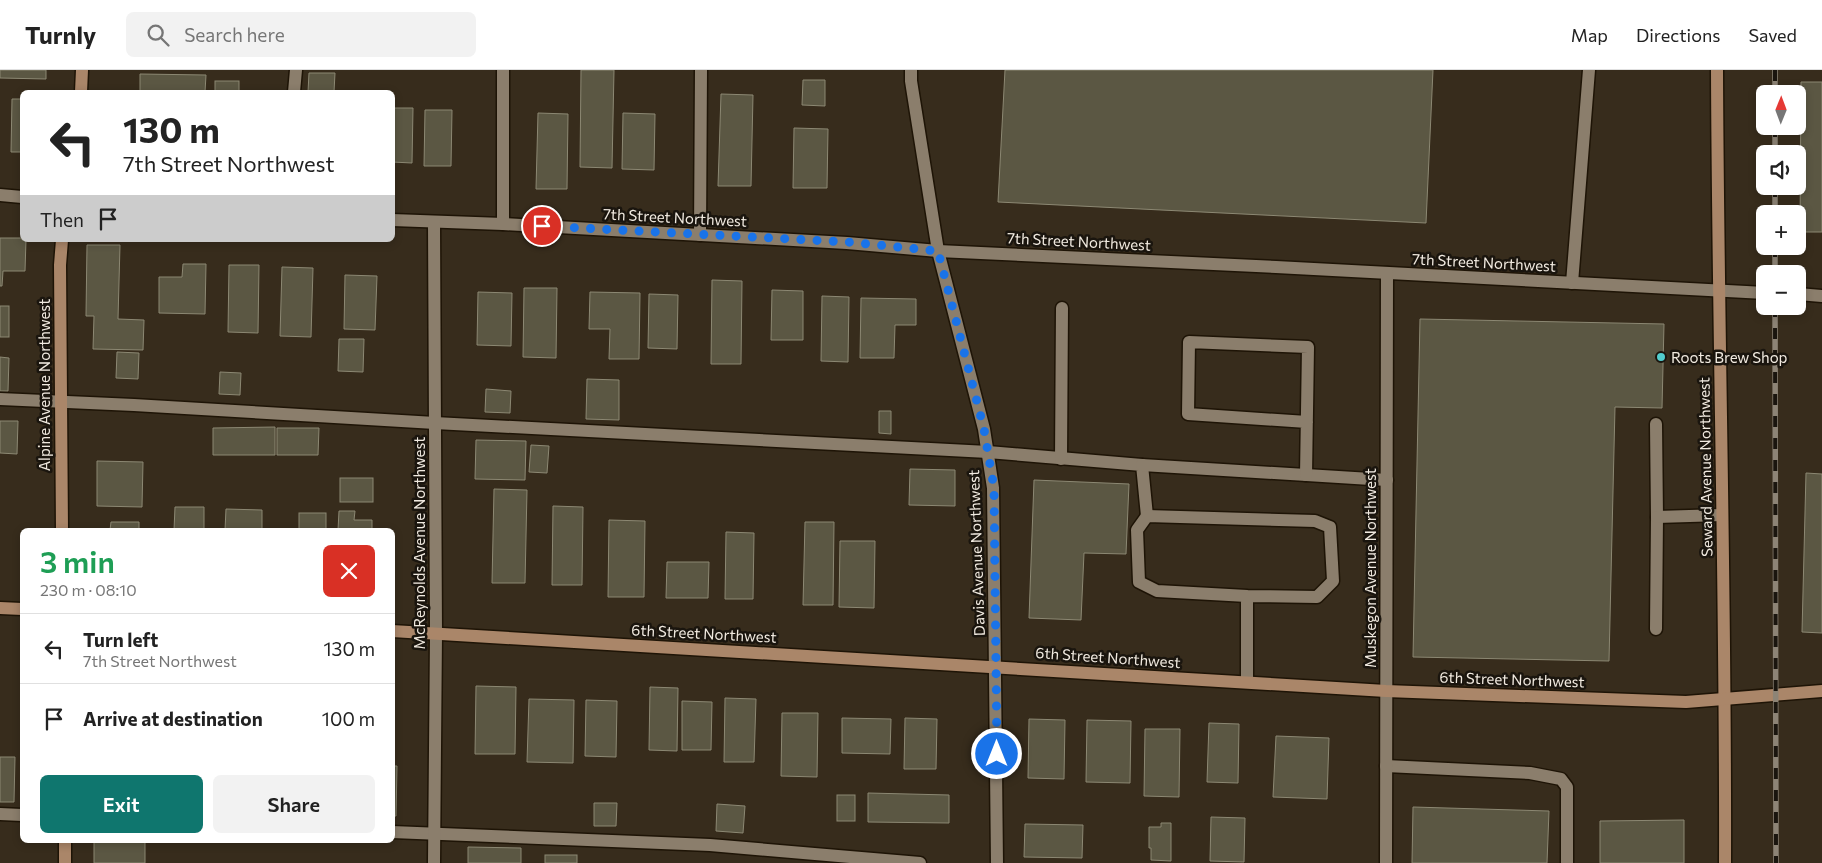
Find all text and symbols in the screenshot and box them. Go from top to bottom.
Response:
search box [126,12,476,57]
text: Turnly [25,20,96,49]
icon: search [144,21,172,49]
text: Search here [184,23,285,46]
text: Map [1571,24,1608,46]
text: Directions [1636,24,1720,46]
text: Saved [1748,24,1797,46]
north arrow [1756,85,1806,135]
map controls [1756,85,1806,315]
text: 130 m [123,107,220,150]
icon: left [40,110,105,175]
button: sound [1756,145,1806,195]
text: 7th Street Northwest [123,150,335,177]
street label: 7th Street Northwest [603,204,747,230]
icon: arrive [94,205,122,233]
pin [521,205,563,247]
button: + [1756,205,1806,255]
text: Then [40,208,84,231]
icon: arrive [528,212,556,240]
street label: 7th Street Northwest [1007,228,1151,254]
street label: 7th Street Northwest [1412,249,1556,275]
button: − [1756,265,1806,315]
street label: Alpine Avenue Northwest [35,299,53,471]
place label: Roots Brew Shop [1671,348,1788,366]
marker: Roots Brew Shop [1655,351,1667,363]
street label: Seward Avenue Northwest [1694,377,1716,557]
street label: McReynolds Avenue Northwest [410,437,428,649]
street label: Muskegon Avenue Northwest [1361,468,1379,668]
street label: Davis Avenue Northwest [964,470,988,636]
text: 3 min [40,542,115,579]
button: close [323,545,375,597]
text: 230 m · 08:10 [40,580,137,599]
street label: 6th Street Northwest [631,620,777,646]
text: Turn left [83,628,158,651]
icon: left [40,635,68,663]
text: 130 m [323,637,375,660]
street label: 6th Street Northwest [1035,643,1181,671]
text: 7th Street Northwest [83,651,237,670]
street label: 6th Street Northwest [1439,667,1585,691]
icon: arrive [40,705,68,733]
text: Arrive at destination [83,707,263,730]
text: 100 m [322,707,375,730]
position arrow [970,727,1022,779]
button: Exit [40,775,203,833]
button: Share [213,775,375,833]

